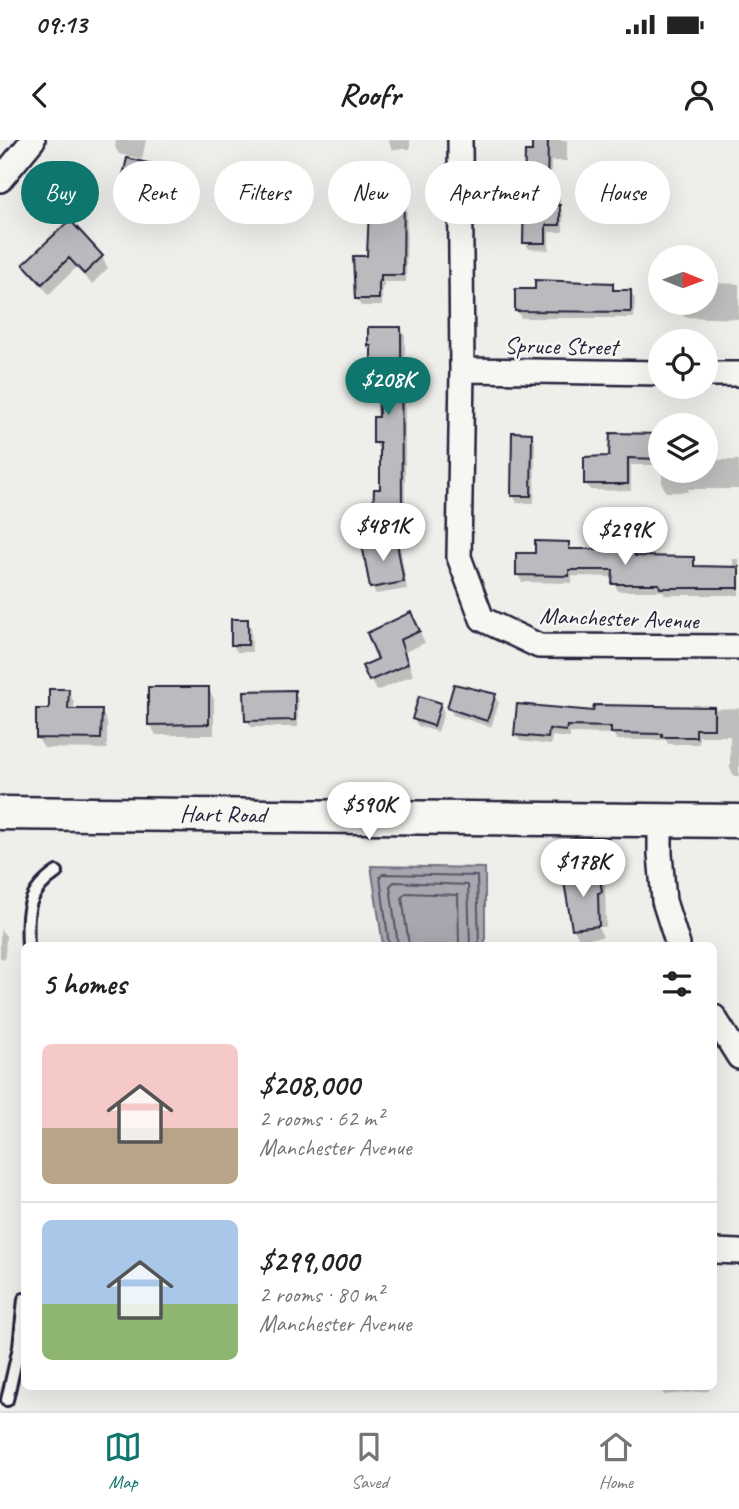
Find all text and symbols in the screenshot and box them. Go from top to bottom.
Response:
text: 09:13 [35,8,87,41]
text: Roofr [339,74,400,115]
icon: back [21,76,59,114]
icon: person [680,76,718,114]
chip: Buy [21,161,99,224]
chip: Rent [113,161,200,224]
chip: Filters [214,161,314,224]
chip: New [328,161,411,224]
chip: Apartment [425,161,561,224]
chip: House [575,161,670,224]
north arrow [648,245,718,315]
map controls [648,245,718,483]
button: locate [648,329,718,399]
street label: Spruce Street [504,330,621,362]
pin: $208K [339,358,437,417]
text: $208K [361,365,415,394]
button: layers [648,413,718,483]
pin: $481K [334,504,432,563]
pin: $299K [576,508,674,567]
text: $481K [356,511,410,540]
text: $299K [599,515,651,544]
street label: Manchester Avenue [539,600,701,636]
pin: $590K [320,782,418,842]
text: $590K [343,790,395,819]
street label: Hart Road [180,798,270,830]
pin: $178K [534,840,632,899]
text: $178K [557,847,610,876]
text: 5 homes [42,965,126,1003]
icon: filters [658,965,696,1003]
text: $208,000 [259,1066,359,1104]
icon: home [98,1072,182,1156]
text: 2 rooms · 62 m² [259,1104,383,1133]
text: Manchester Avenue [259,1133,412,1162]
text: $299,000 [259,1242,359,1280]
icon: home [98,1248,182,1332]
text: 2 rooms · 80 m² [259,1280,383,1309]
text: Manchester Avenue [259,1309,412,1338]
tab: Map [104,1428,142,1494]
tab: Saved [350,1428,388,1494]
tab: Home [597,1428,635,1494]

